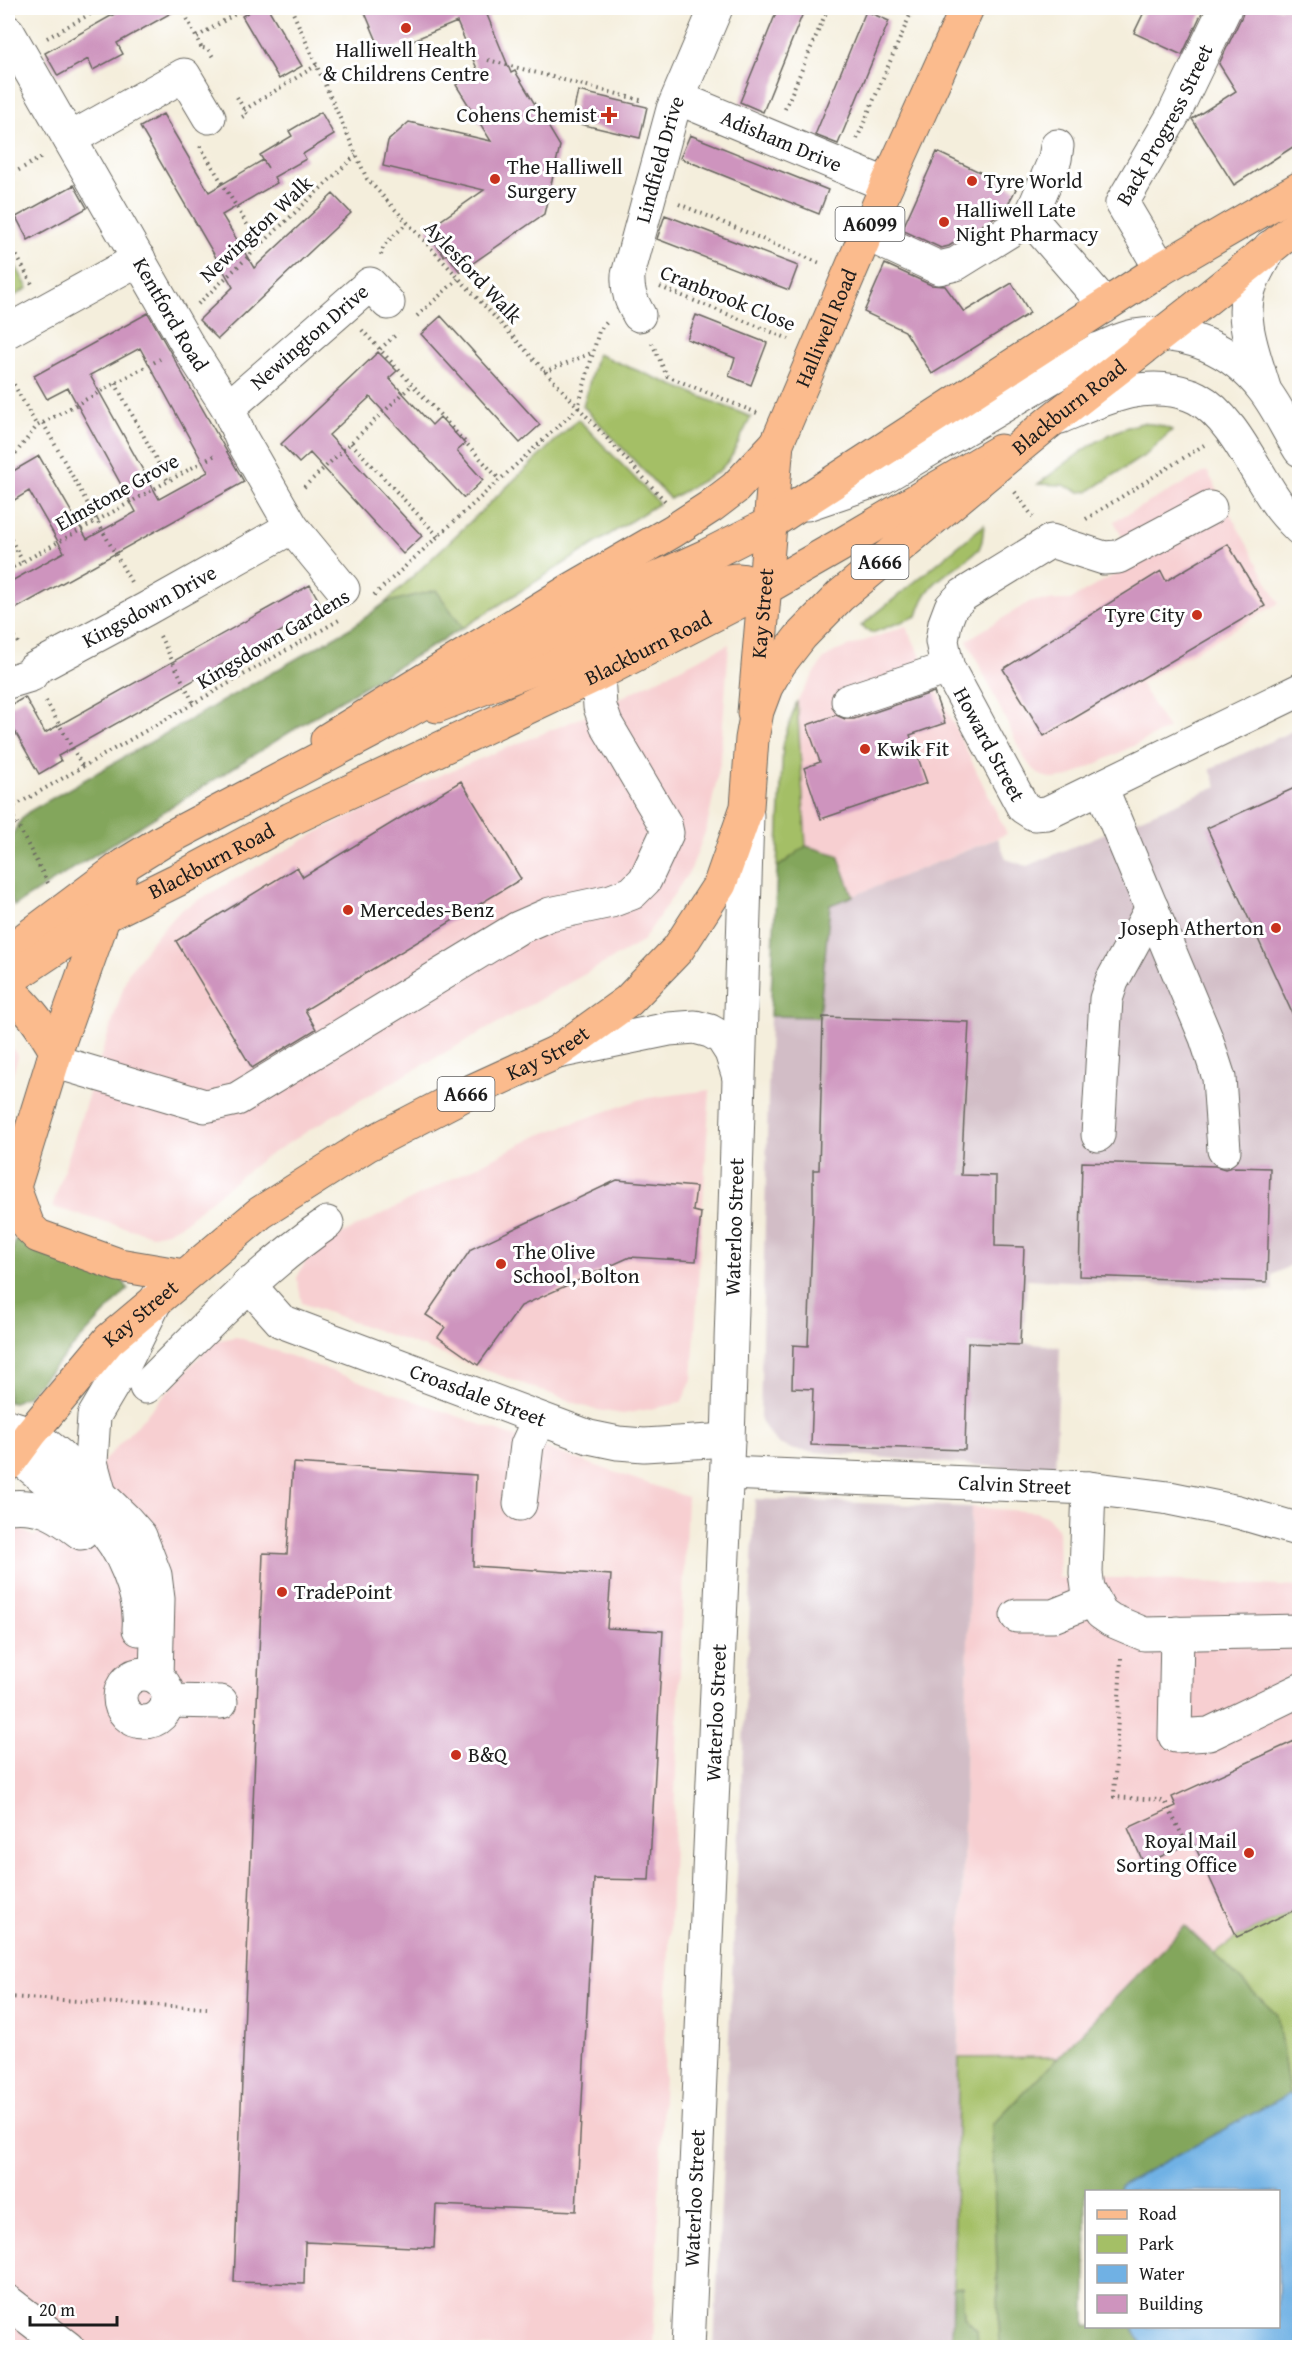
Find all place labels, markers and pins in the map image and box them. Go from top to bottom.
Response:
marker: Halliwell Health & Childrens Centre [399,21,413,35]
place label: Halliwell Health & Childrens Centre [323,34,489,89]
place label: Cohens Chemist [457,99,598,130]
marker: Cohens Chemist [602,108,616,122]
place label: The Halliwell Surgery [507,151,623,206]
place label: Tyre World [984,165,1083,196]
marker: The Halliwell Surgery [488,172,502,186]
marker: Tyre World [965,174,979,188]
place label: Halliwell Late Night Pharmacy [956,194,1099,249]
marker: Halliwell Late Night Pharmacy [937,215,951,229]
place label: Tyre City [1105,599,1186,630]
marker: Tyre City [1190,608,1204,622]
place label: Kwik Fit [877,733,950,764]
marker: Kwik Fit [858,742,872,756]
place label: Mercedes-Benz [360,894,494,925]
marker: Mercedes-Benz [341,903,355,917]
place label: Joseph Atherton [1117,912,1264,943]
marker: Joseph Atherton [1269,921,1283,935]
place label: The Olive School, Bolton [513,1236,640,1291]
marker: The Olive School, Bolton [494,1257,508,1271]
place label: TradePoint [294,1576,393,1607]
marker: TradePoint [275,1585,289,1599]
place label: B&Q [468,1739,508,1770]
marker: B&Q [449,1748,463,1762]
place label: Royal Mail Sorting Office [1116,1825,1237,1880]
marker: Royal Mail Sorting Office [1242,1846,1256,1860]

